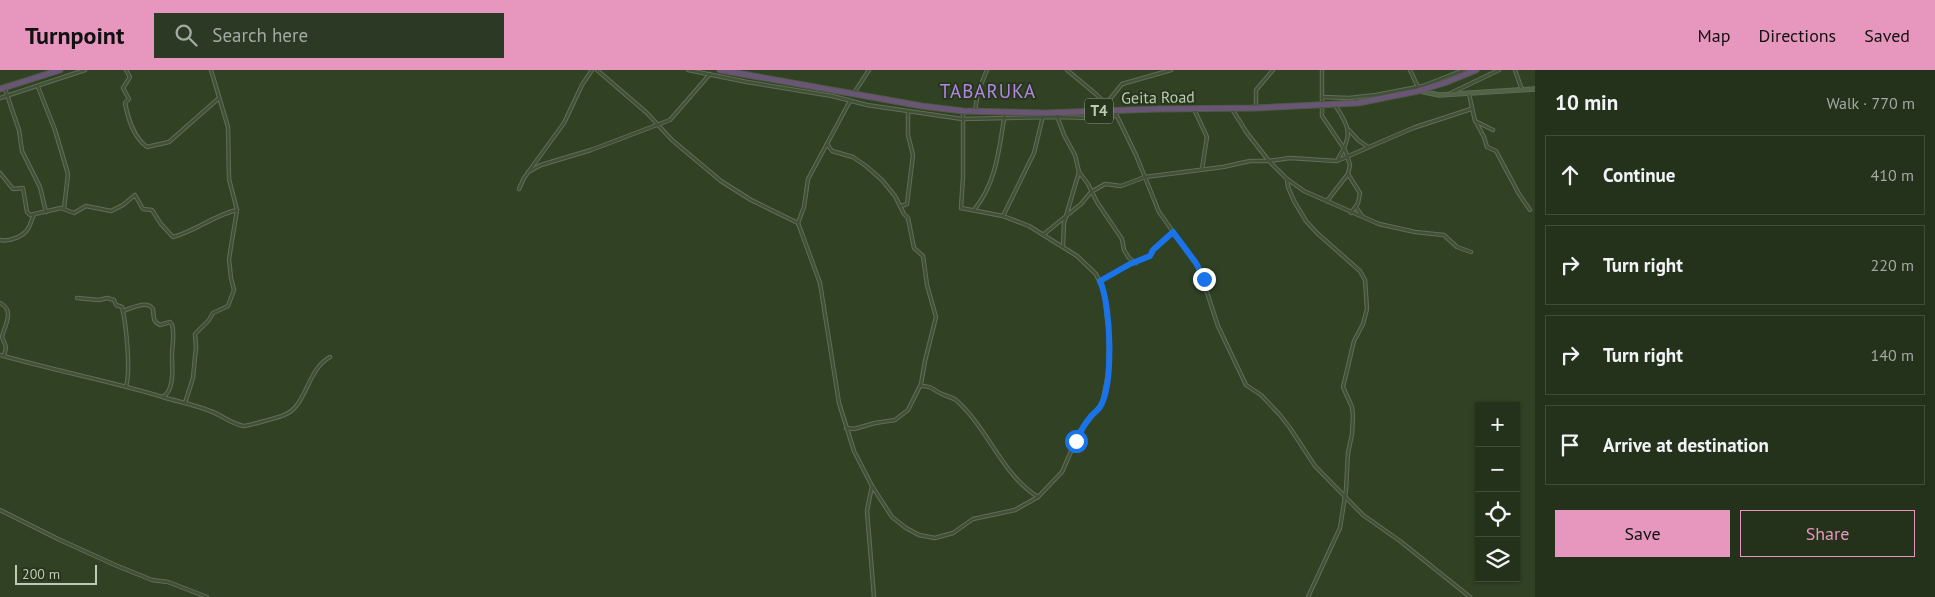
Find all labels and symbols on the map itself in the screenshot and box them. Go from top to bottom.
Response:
district label: TABARUKA [940,79,1036,103]
street label: Geita Road [1121,86,1195,108]
road number: T4 [1085,98,1113,124]
route end [1193,268,1216,291]
route start [1065,430,1088,453]
scale bar [15,562,98,585]

